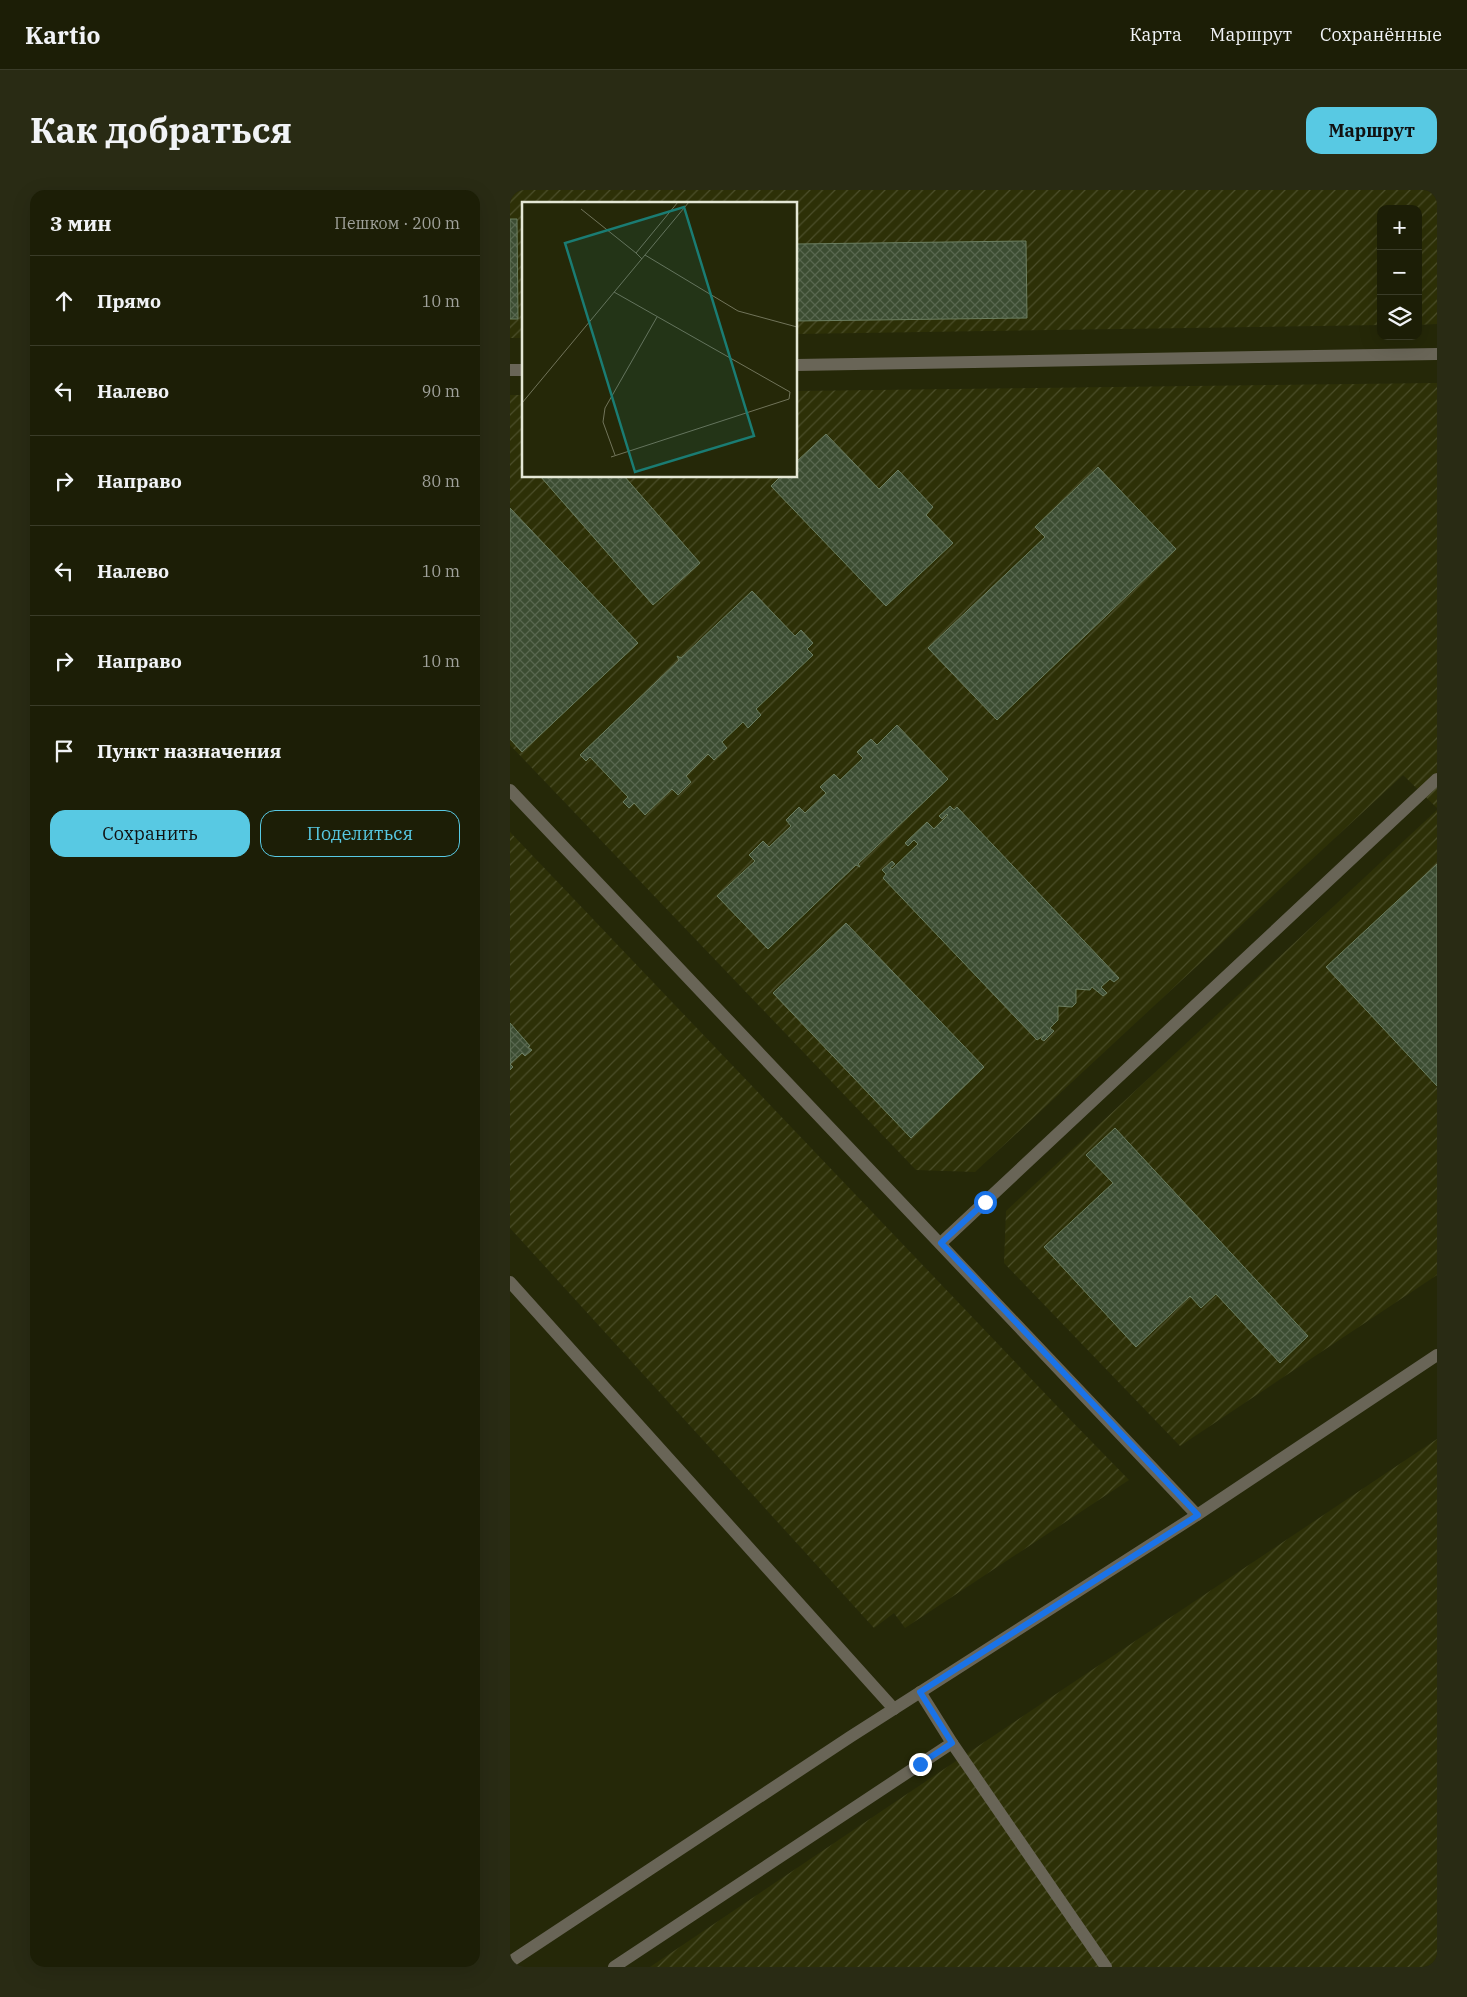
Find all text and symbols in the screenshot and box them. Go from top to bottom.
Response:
text: Kartio [25,19,100,51]
text: Карта [1129,23,1182,46]
text: Маршрут [1210,23,1292,46]
text: Сохранённые [1320,23,1442,46]
text: Как добраться [30,107,292,153]
button: Маршрут [1306,107,1437,154]
inset map [522,202,798,478]
map controls [1377,205,1422,340]
button: + [1377,205,1422,250]
text: 3 мин [50,209,112,237]
text: Пешком · 200 m [334,213,460,233]
button: − [1377,250,1422,295]
icon: ahead [50,287,78,315]
text: Прямо [97,289,161,313]
text: 10 m [422,291,460,311]
button: layers [1377,295,1422,340]
icon: left [50,377,78,405]
text: Налево [97,379,169,403]
text: 90 m [422,381,460,401]
icon: right [50,467,78,495]
text: Направо [97,469,182,493]
text: 80 m [422,471,460,491]
icon: left [50,557,78,585]
text: Налево [97,559,169,583]
text: 10 m [422,561,460,581]
icon: right [50,647,78,675]
text: Направо [97,649,182,673]
text: 10 m [422,651,460,671]
icon: arrive [50,737,78,765]
text: Пункт назначения [97,739,281,763]
button: Сохранить [50,810,250,857]
button: Поделиться [260,810,460,857]
route start [974,1191,997,1214]
route end [909,1753,932,1776]

